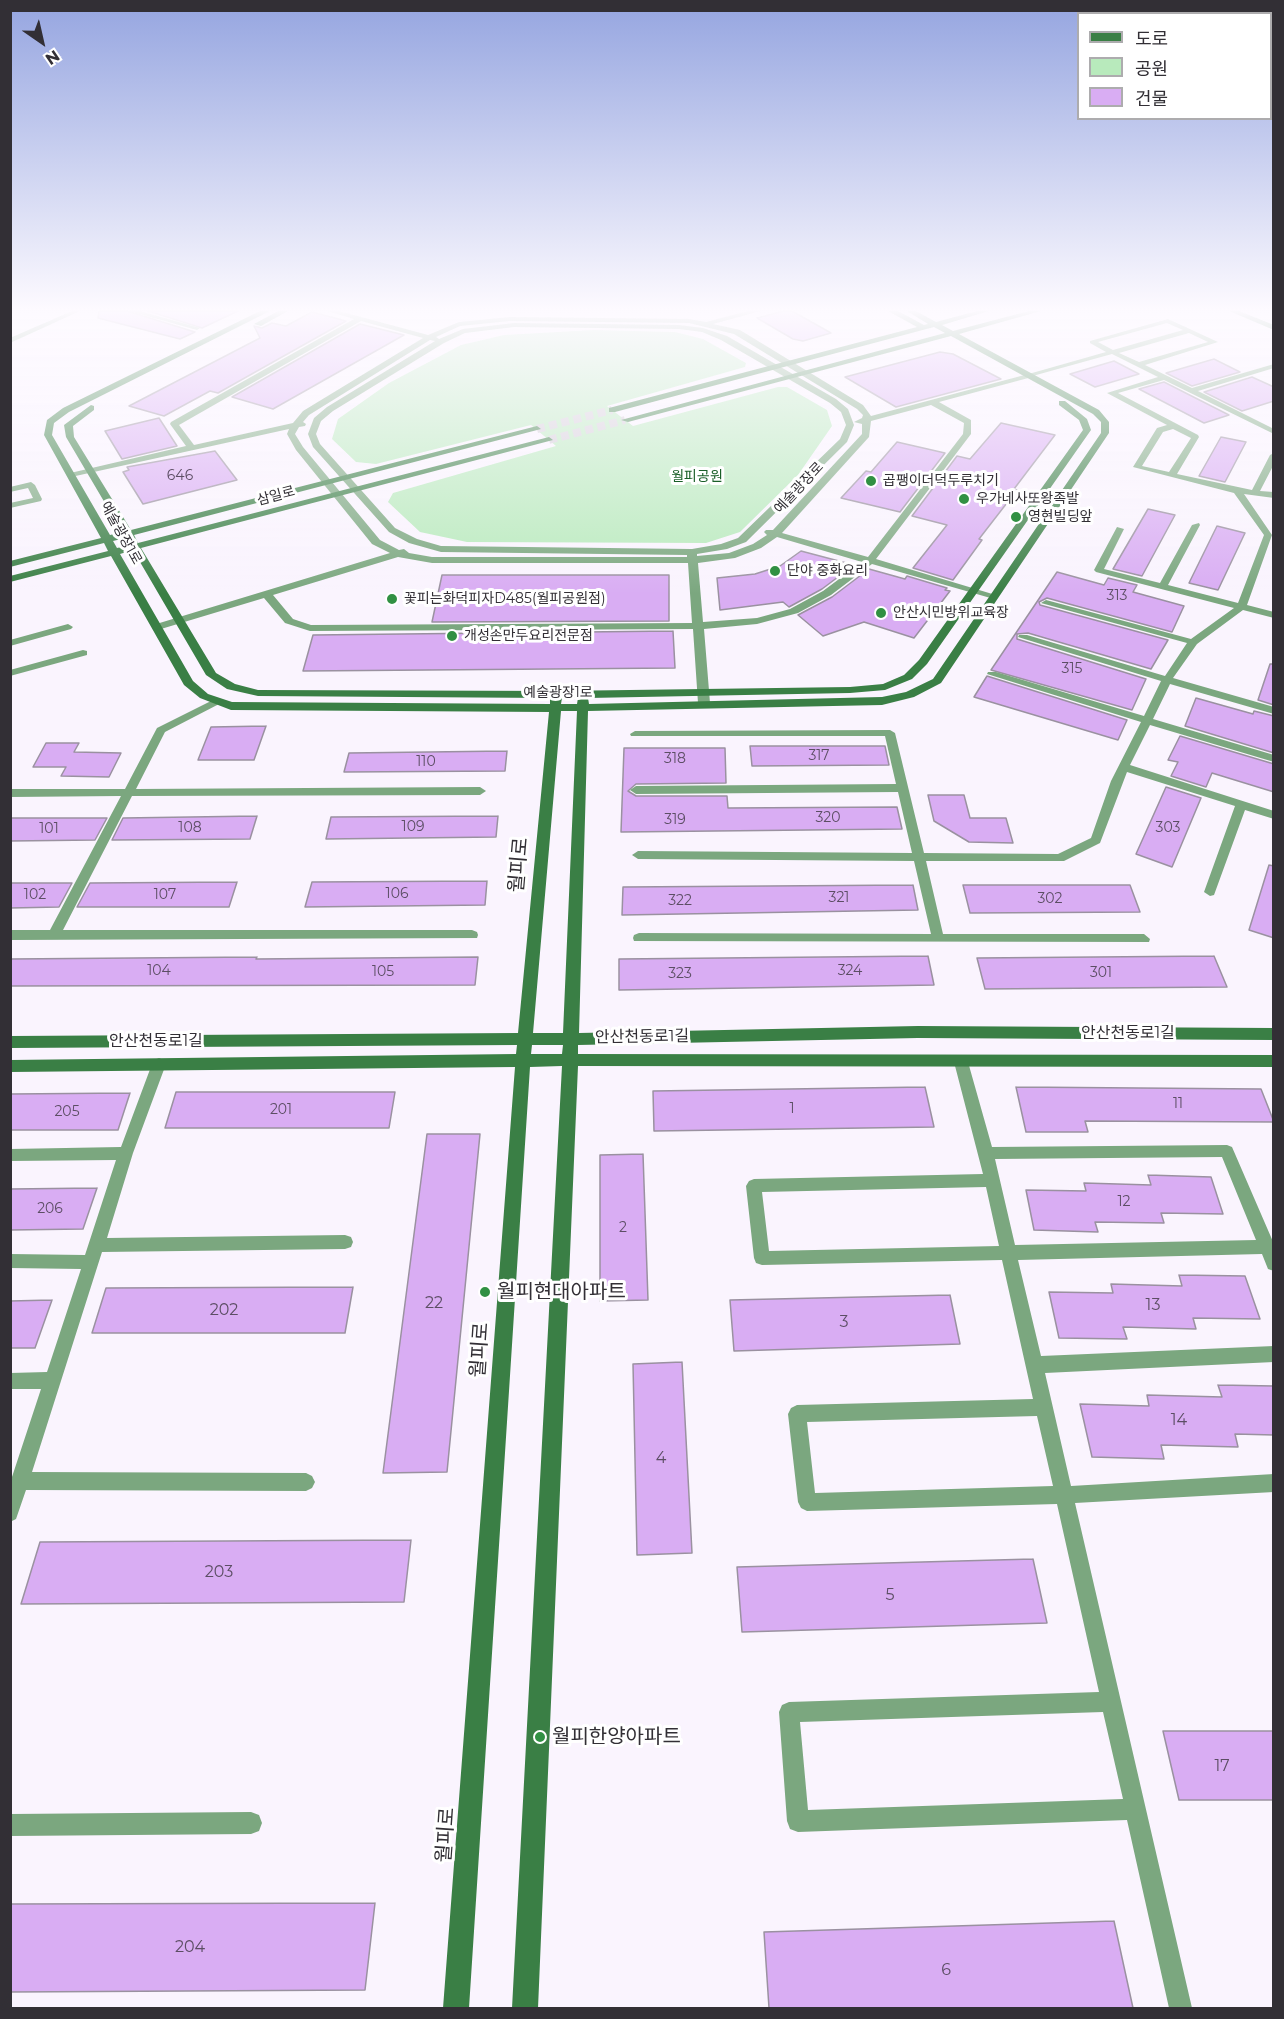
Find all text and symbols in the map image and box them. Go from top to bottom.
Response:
north arrow [12,12,72,72]
legend [1077,12,1272,120]
text: 도로 [1135,28,1168,50]
text: N [42,46,63,69]
text: 공원 [1135,58,1168,80]
text: 건물 [1135,88,1168,110]
street label: 예술광장로 [771,459,827,517]
house number: 646 [167,468,193,484]
park label: 월피공원 [671,469,723,485]
place label: 곱팽이더덕두루치기 [883,473,999,489]
marker: 곱팽이더덕두루치기 [864,474,878,488]
street label: 삼일로 [255,483,297,509]
place label: 우가네사또왕족발 [976,491,1079,507]
marker: 우가네사또왕족발 [957,492,971,506]
street label: 예술광장1로 [97,499,145,567]
place label: 영현빌딩앞 [1028,509,1092,525]
marker: 영현빌딩앞 [1009,510,1023,524]
place label: 단야 중화요리 [787,563,868,579]
marker: 단야 중화요리 [768,564,782,578]
house number: 313 [1107,588,1127,604]
place label: 꽃피는화덕피자D485(월피공원점) [404,591,606,607]
marker: 꽃피는화덕피자D485(월피공원점) [385,592,399,606]
place label: 안산시민방위교육장 [893,605,1009,621]
marker: 안산시민방위교육장 [874,606,888,620]
place label: 개성손만두요리전문점 [464,628,593,644]
marker: 개성손만두요리전문점 [445,629,459,643]
house number: 315 [1062,661,1082,677]
street label: 예술광장1로 [523,685,593,701]
house number: 317 [808,748,830,764]
house number: 318 [664,751,686,767]
house number: 110 [416,754,436,770]
house number: 320 [815,810,841,826]
house number: 319 [664,812,686,828]
house number: 109 [402,819,424,835]
house number: 108 [178,820,202,836]
house number: 303 [1156,820,1180,836]
house number: 101 [39,821,59,837]
street label: 월피로 [505,836,533,894]
house number: 106 [386,886,408,902]
house number: 102 [24,887,46,903]
house number: 107 [154,887,176,903]
house number: 321 [829,890,849,906]
house number: 302 [1037,891,1063,907]
house number: 322 [668,893,692,909]
house number: 104 [147,963,171,979]
house number: 324 [838,963,862,979]
house number: 105 [372,964,394,980]
house number: 301 [1090,965,1112,981]
house number: 323 [668,966,692,982]
street label: 안산천동로1길 [1081,1023,1175,1043]
street label: 안산천동로1길 [595,1027,689,1047]
street label: 안산천동로1길 [109,1031,203,1051]
house number: 11 [1173,1096,1183,1112]
house number: 1 [789,1101,795,1117]
house number: 201 [270,1102,292,1118]
house number: 205 [54,1104,80,1120]
house number: 12 [1117,1194,1131,1210]
house number: 206 [37,1201,63,1217]
house number: 2 [619,1220,627,1236]
place label: 월피현대아파트 [497,1280,626,1304]
marker: 월피현대아파트 [478,1285,492,1299]
house number: 22 [425,1293,443,1313]
house number: 13 [1146,1295,1160,1315]
house number: 202 [210,1300,238,1320]
house number: 3 [839,1312,849,1332]
street label: 월피로 [466,1322,494,1378]
house number: 14 [1171,1410,1187,1430]
house number: 4 [656,1448,666,1468]
house number: 203 [205,1562,233,1582]
house number: 5 [885,1585,895,1605]
place label: 월피한양아파트 [552,1725,681,1749]
marker: 월피한양아파트 [533,1730,547,1744]
house number: 17 [1214,1756,1230,1776]
street label: 월피로 [432,1807,460,1863]
house number: 204 [175,1937,205,1957]
house number: 6 [941,1960,951,1980]

